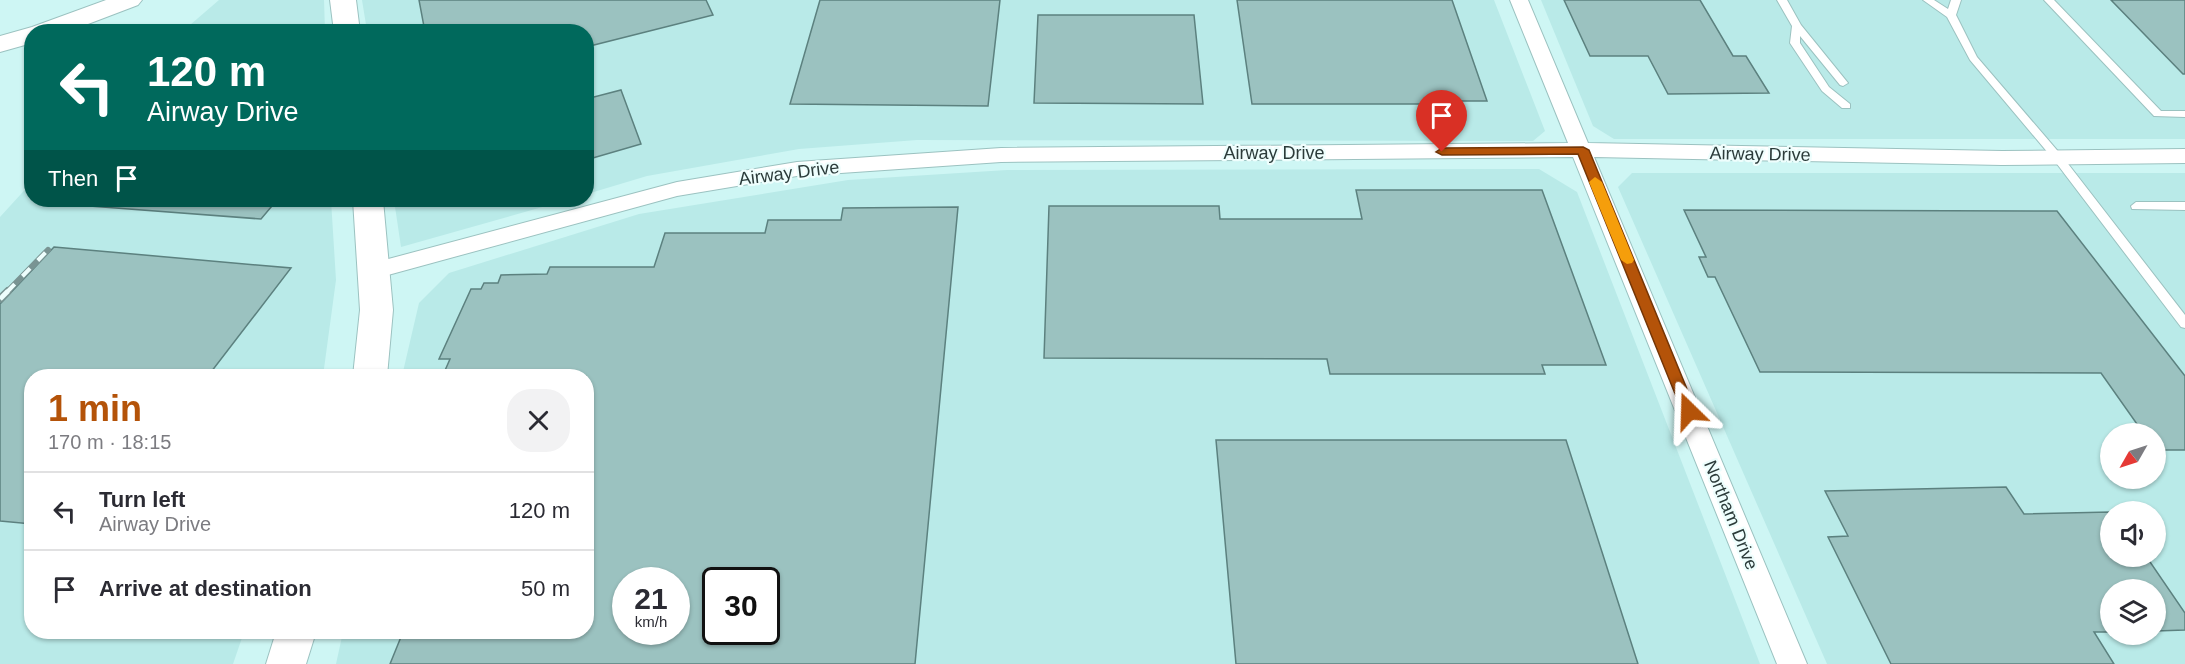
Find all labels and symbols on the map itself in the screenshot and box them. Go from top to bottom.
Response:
pin [1416,90,1467,152]
street label: Airway Drive [1223,143,1325,163]
street label: Airway Drive [1709,143,1811,165]
street label: Airway Drive [738,157,840,189]
position arrow [1657,379,1721,443]
north arrow [2100,423,2166,489]
street label: Northam Drive [1700,457,1762,573]
speed limit sign: 30 [702,567,780,645]

